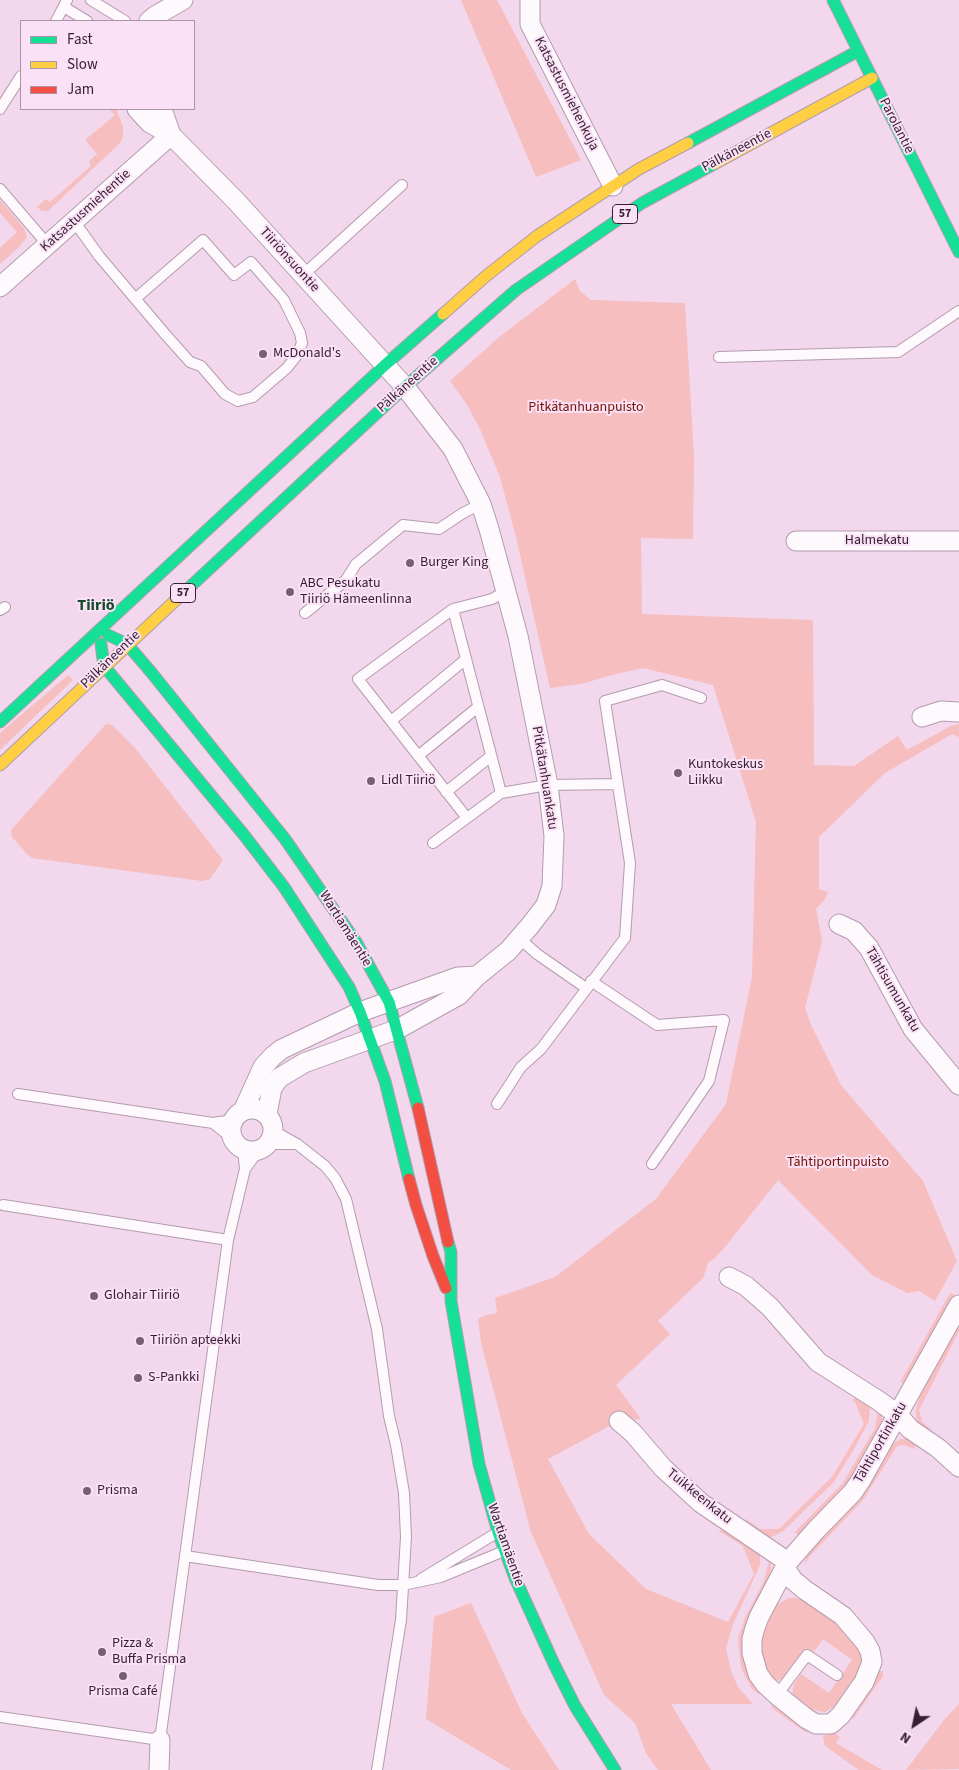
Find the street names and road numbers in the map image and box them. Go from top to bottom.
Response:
street label: Katsastusmiehenkuja [530,34,602,154]
street label: Parolantie [875,95,917,157]
street label: Pälkäneentie [699,126,775,176]
street label: Katsastusmiehentie [37,166,135,256]
road number: 57 [612,204,638,223]
street label: Tiiriönsuontie [255,224,323,296]
street label: Pälkäneentie [374,353,442,417]
street label: Halmekatu [845,533,909,549]
road number: 57 [170,584,196,602]
street label: Pälkäneentie [78,628,144,692]
street label: Pitkätanhuankatu [528,725,560,831]
street label: Wartiamäentie [315,888,375,970]
street label: Tähtisumunkatu [861,944,923,1036]
street label: Tähtiportinkatu [851,1399,911,1487]
street label: Tuikkeenkatu [663,1466,735,1528]
street label: Wartiamäentie [483,1501,527,1589]

